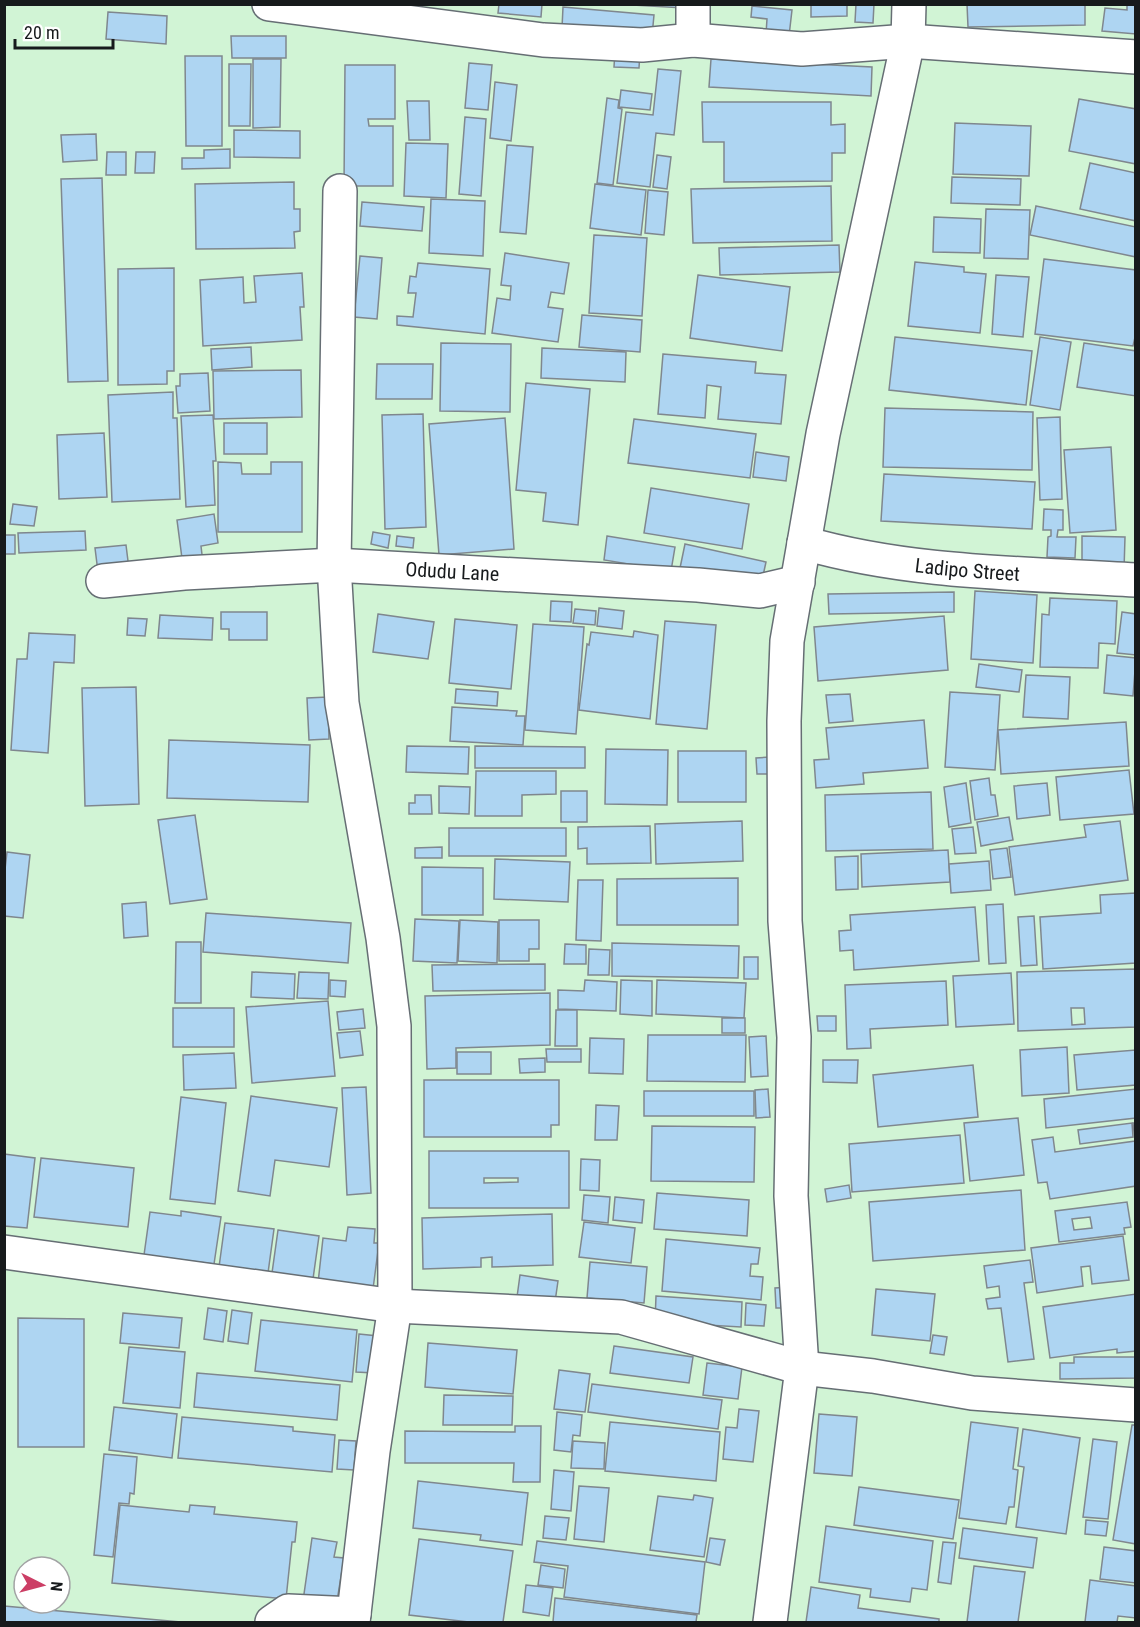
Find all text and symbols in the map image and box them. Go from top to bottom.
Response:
scale bar [15,12,112,50]
text: 20 m [24,22,59,43]
street label: Ladipo Street [914,553,1021,586]
street label: Odudu Lane [405,557,500,586]
north arrow [12,1555,72,1615]
text: N [46,1581,66,1592]

